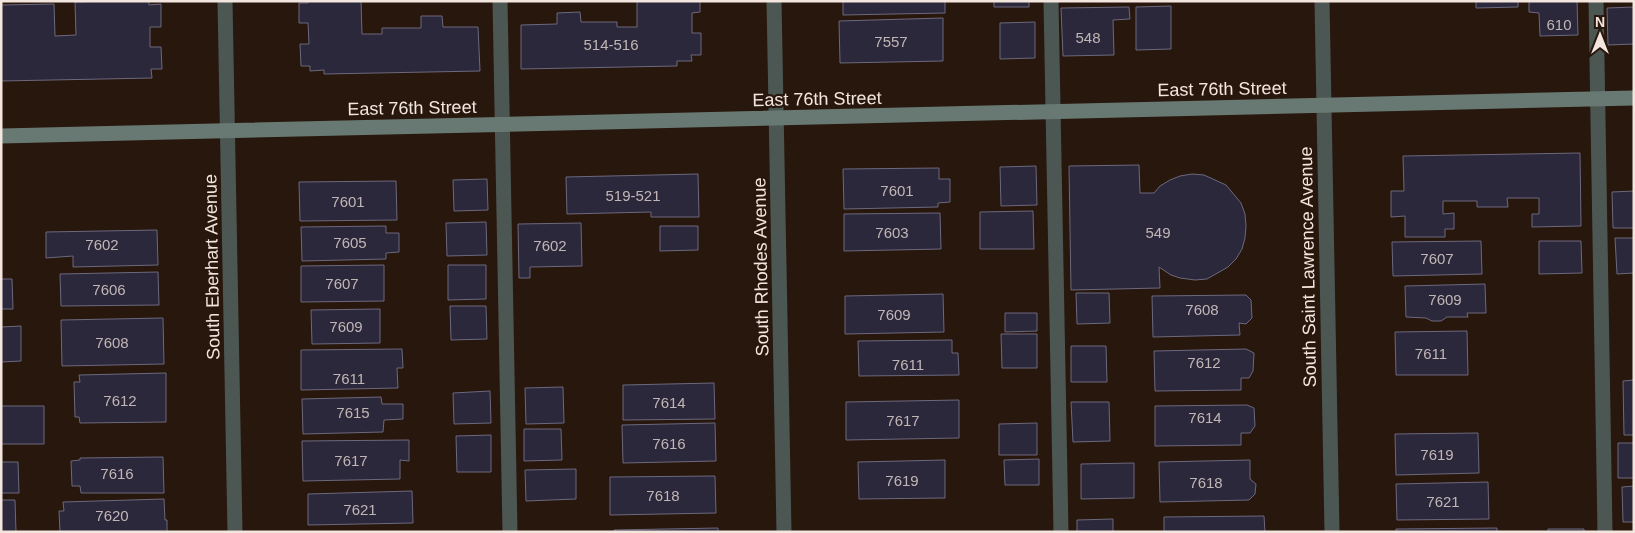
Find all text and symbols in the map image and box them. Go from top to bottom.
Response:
north arrow [1575,10,1625,60]
text: N [1595,14,1605,30]
house number: 610 [1546,16,1572,33]
house number: 548 [1075,29,1101,46]
house number: 7557 [874,33,908,50]
house number: 514-516 [583,36,639,53]
street label: East 76th Street [1157,78,1287,100]
street label: East 76th Street [752,88,882,110]
street label: East 76th Street [347,97,477,119]
street label: South Saint Lawrence Avenue [1296,146,1320,388]
street label: South Eberhart Avenue [200,174,224,360]
street label: South Rhodes Avenue [749,177,773,357]
house number: 7601 [880,182,914,199]
house number: 519-521 [605,187,661,204]
house number: 7601 [331,193,365,210]
house number: 7603 [875,224,909,241]
house number: 549 [1145,224,1171,241]
house number: 7605 [333,234,367,251]
house number: 7602 [85,236,119,253]
house number: 7602 [533,237,567,254]
house number: 7607 [1420,250,1454,267]
house number: 7607 [325,275,359,292]
house number: 7606 [92,281,126,298]
house number: 7609 [1428,291,1462,308]
house number: 7608 [1185,301,1219,318]
house number: 7609 [877,306,911,323]
house number: 7609 [329,318,363,335]
house number: 7608 [95,334,129,351]
house number: 7611 [1415,345,1447,362]
house number: 7612 [1187,354,1221,371]
house number: 7611 [892,356,924,373]
house number: 7611 [333,370,365,387]
house number: 7612 [103,392,137,409]
house number: 7614 [652,394,686,411]
house number: 7615 [336,404,370,421]
house number: 7614 [1188,409,1222,426]
house number: 7617 [886,412,920,429]
house number: 7616 [652,435,686,452]
house number: 7619 [1420,446,1454,463]
house number: 7617 [334,452,368,469]
house number: 7616 [100,465,134,482]
house number: 7619 [885,472,919,489]
house number: 7618 [1189,474,1223,491]
house number: 7618 [646,487,680,504]
house number: 7621 [1426,493,1460,510]
house number: 7621 [343,501,377,518]
house number: 7620 [95,507,129,524]

